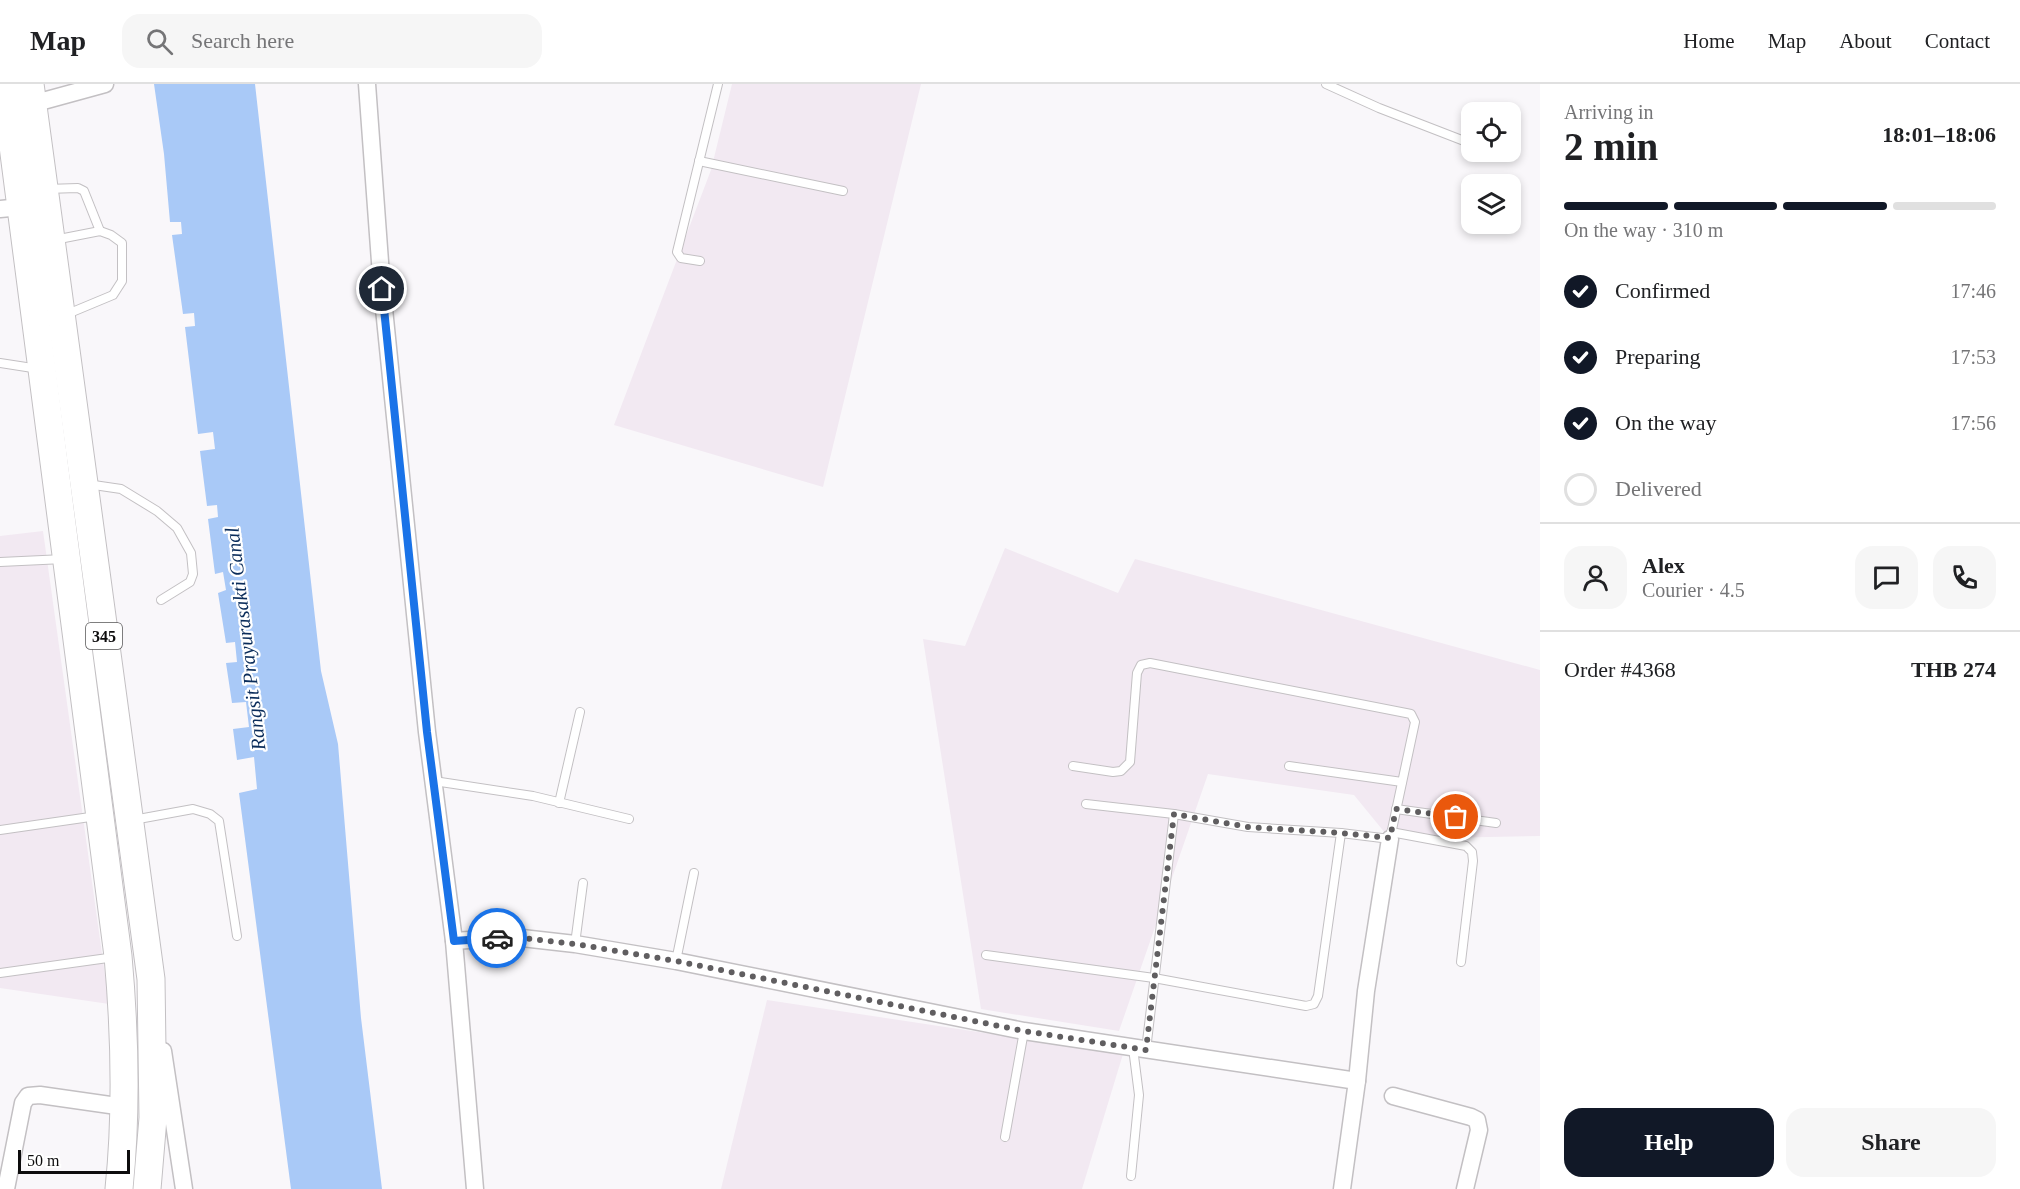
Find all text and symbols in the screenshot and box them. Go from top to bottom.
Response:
search box [122,14,542,68]
text: Map [30,25,86,56]
icon: search [143,25,176,58]
text: Search here [191,28,294,53]
text: Home [1683,29,1735,53]
text: Map [1768,29,1806,53]
text: About [1839,29,1892,53]
text: Contact [1925,29,1990,53]
text: Arriving in [1564,101,1653,123]
map controls [1461,102,1521,234]
button: locate [1461,102,1521,162]
text: 18:01–18:06 [1882,122,1996,147]
text: 2 min [1564,125,1658,168]
button: layers [1461,174,1521,234]
text: On the way · 310 m [1564,219,1723,241]
pin [356,263,407,314]
icon: home [365,272,398,305]
icon: check [1564,275,1597,308]
text: Confirmed [1615,278,1710,303]
text: 17:46 [1950,280,1996,302]
icon: check [1564,341,1597,374]
text: Preparing [1615,344,1701,369]
text: 17:53 [1950,346,1996,368]
icon: check [1564,407,1597,440]
text: On the way [1615,410,1716,435]
text: 17:56 [1950,412,1996,434]
text: Delivered [1615,476,1702,501]
water label: Rangsit Prayurasakti Canal [220,526,271,753]
button: person [1564,546,1627,609]
button: chat [1855,546,1918,609]
button: phone [1933,546,1996,609]
text: Alex [1642,553,1685,578]
text: Courier · 4.5 [1642,579,1745,601]
road number: 345 [86,623,122,649]
text: Order #4368 [1564,657,1676,682]
text: THB 274 [1911,657,1996,682]
pin [1430,791,1481,842]
icon: bag [1439,800,1472,833]
courier [467,908,527,968]
icon: car [481,922,514,955]
button: Help [1564,1108,1774,1177]
button: Share [1786,1108,1996,1177]
scale bar [18,1147,130,1174]
text: 50 m [27,1152,59,1169]

